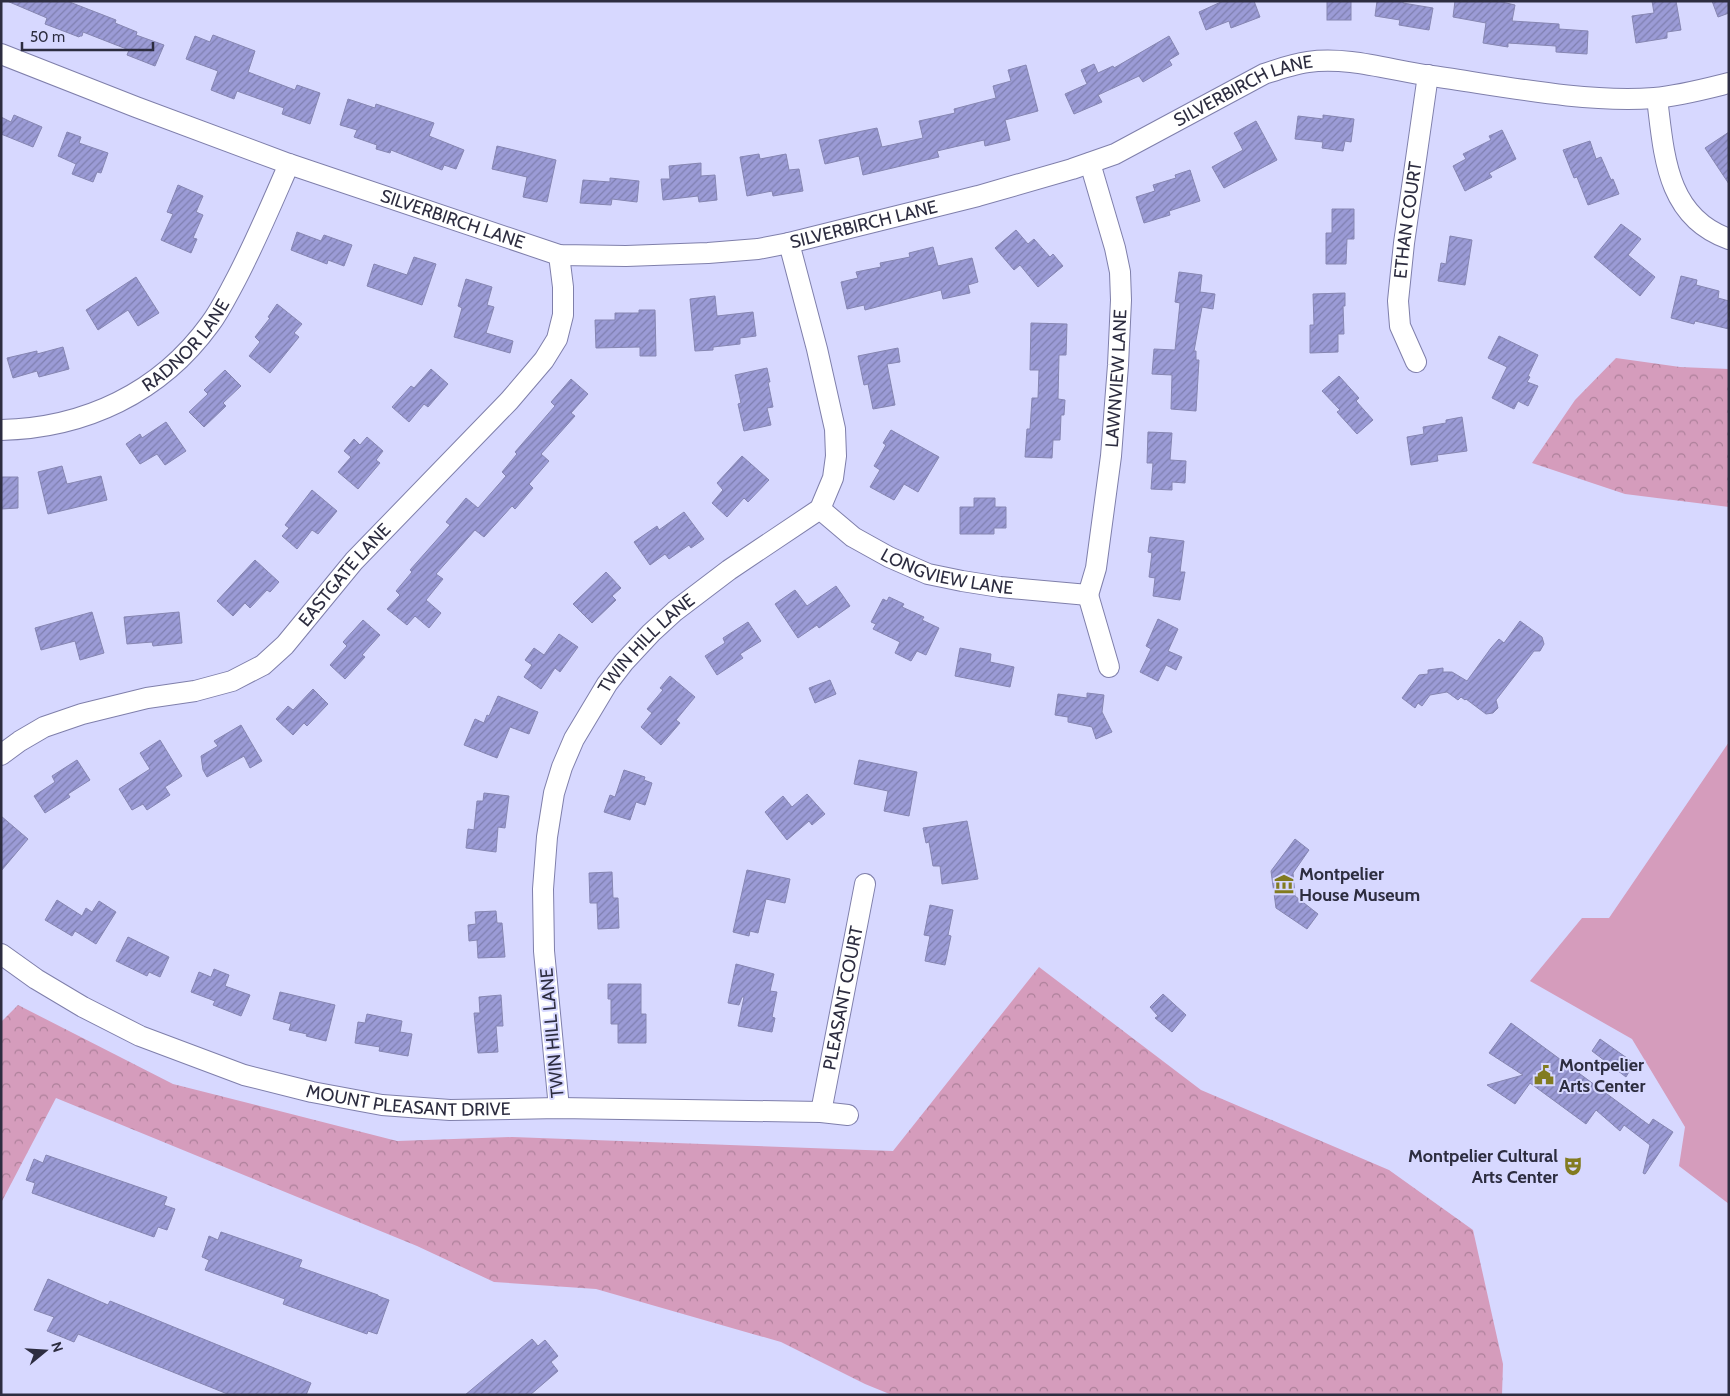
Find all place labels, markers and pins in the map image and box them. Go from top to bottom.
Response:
place label: Montpelier House Museum [1299,863,1420,906]
museum icon: Montpelier House Museum [1273,873,1295,895]
place label: Montpelier Arts Center [1559,1054,1645,1097]
public building icon: Montpelier Arts Center [1533,1064,1555,1086]
place label: Montpelier Cultural Arts Center [1408,1145,1558,1188]
theatre icon: Montpelier Cultural Arts Center [1562,1155,1584,1177]

